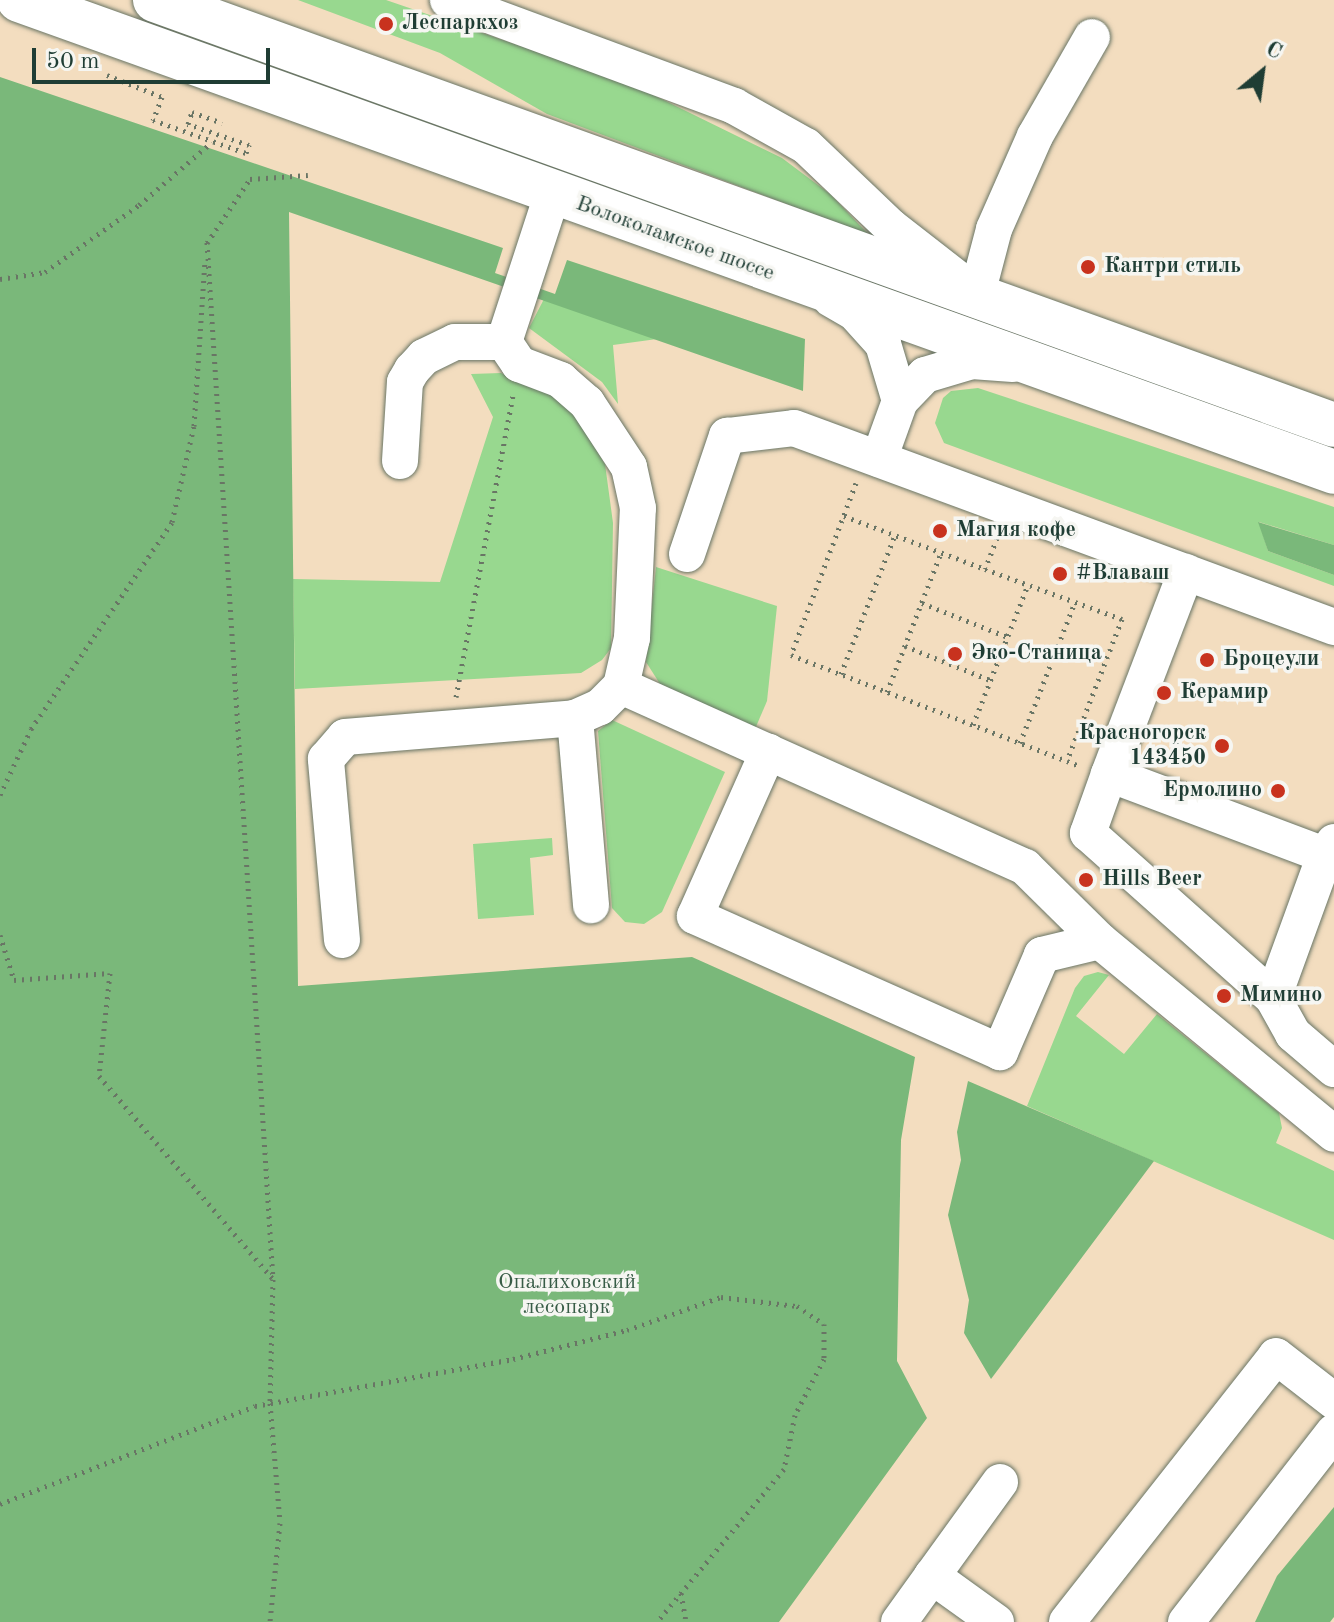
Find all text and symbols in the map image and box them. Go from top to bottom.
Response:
place label: Леспаркхоз [402,11,518,37]
marker: Леспаркхоз [377,15,395,33]
scale bar [36,32,274,82]
north arrow [1222,32,1302,112]
text: С [1262,38,1285,64]
text: 50 m [46,50,100,74]
street label: Волоколамское шоссе [572,191,778,287]
place label: Кантри стиль [1104,254,1241,280]
marker: Кантри стиль [1079,258,1097,276]
place label: Магия кофе [956,518,1076,544]
marker: Магия кофе [931,522,949,540]
place label: #Влаваш [1076,561,1170,587]
marker: #Влаваш [1051,565,1069,583]
place label: Эко-Станица [971,641,1102,667]
marker: Эко-Станица [946,645,964,663]
place label: Броцеули [1223,647,1319,673]
marker: Броцеули [1198,651,1216,669]
place label: Керамир [1180,680,1268,706]
marker: Керамир [1155,684,1173,702]
place label: Красногорск 143450 [1078,720,1206,772]
marker: Красногорск 143450 [1213,737,1231,755]
place label: Ермолино [1163,778,1262,804]
marker: Ермолино [1269,782,1287,800]
place label: Hills Beer [1102,867,1202,893]
marker: Hills Beer [1077,871,1095,889]
place label: Мимино [1240,983,1322,1009]
marker: Мимино [1215,987,1233,1005]
park label: Опалиховский лесопарк [498,1269,636,1320]

